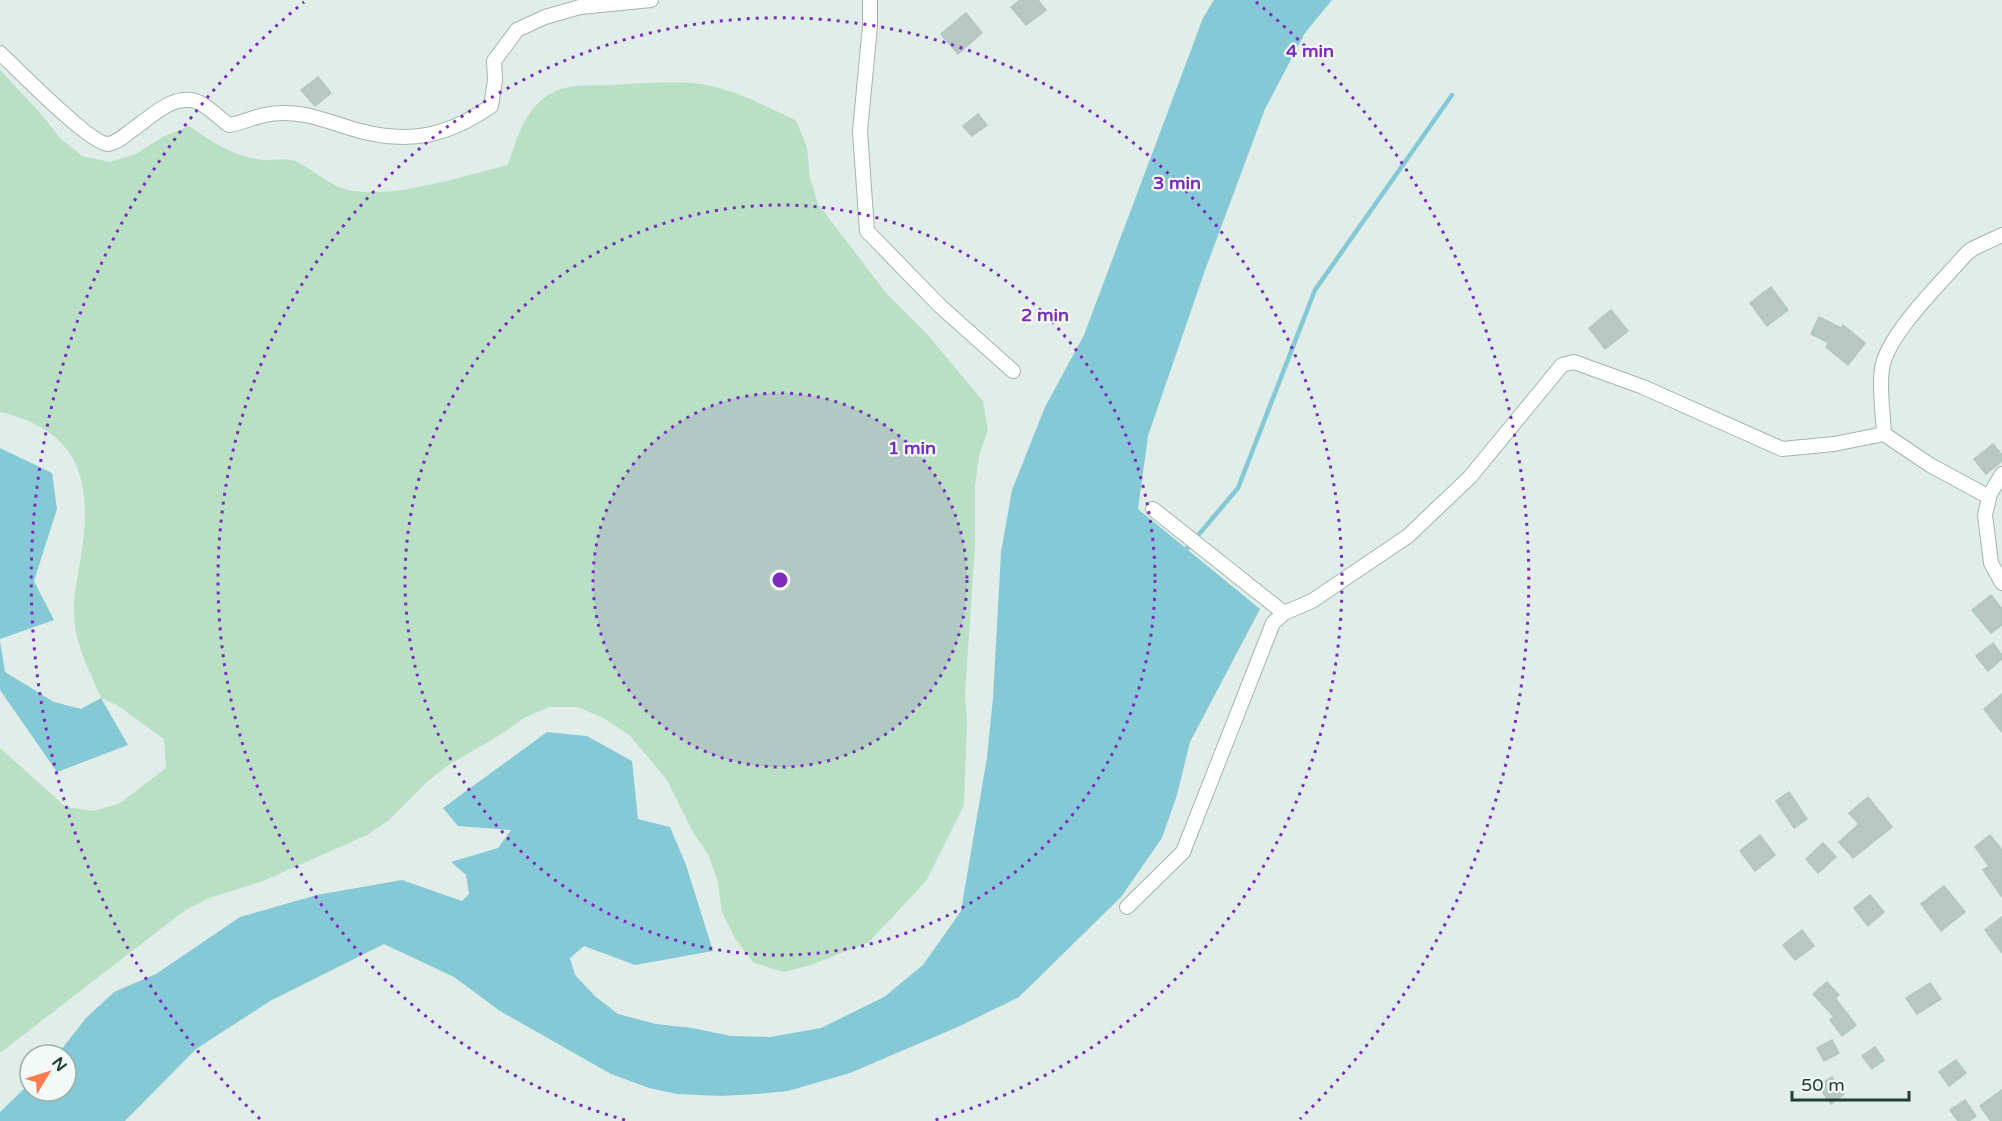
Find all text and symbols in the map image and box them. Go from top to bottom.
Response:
text: 4 min [1286,40,1334,62]
text: 3 min [1153,172,1201,194]
text: 2 min [1021,304,1069,326]
text: 1 min [888,437,936,459]
centre of rings [770,570,790,590]
north arrow [18,1043,78,1103]
text: N [47,1053,71,1076]
scale bar [1792,1064,1909,1102]
text: 50 m [1801,1074,1845,1096]

